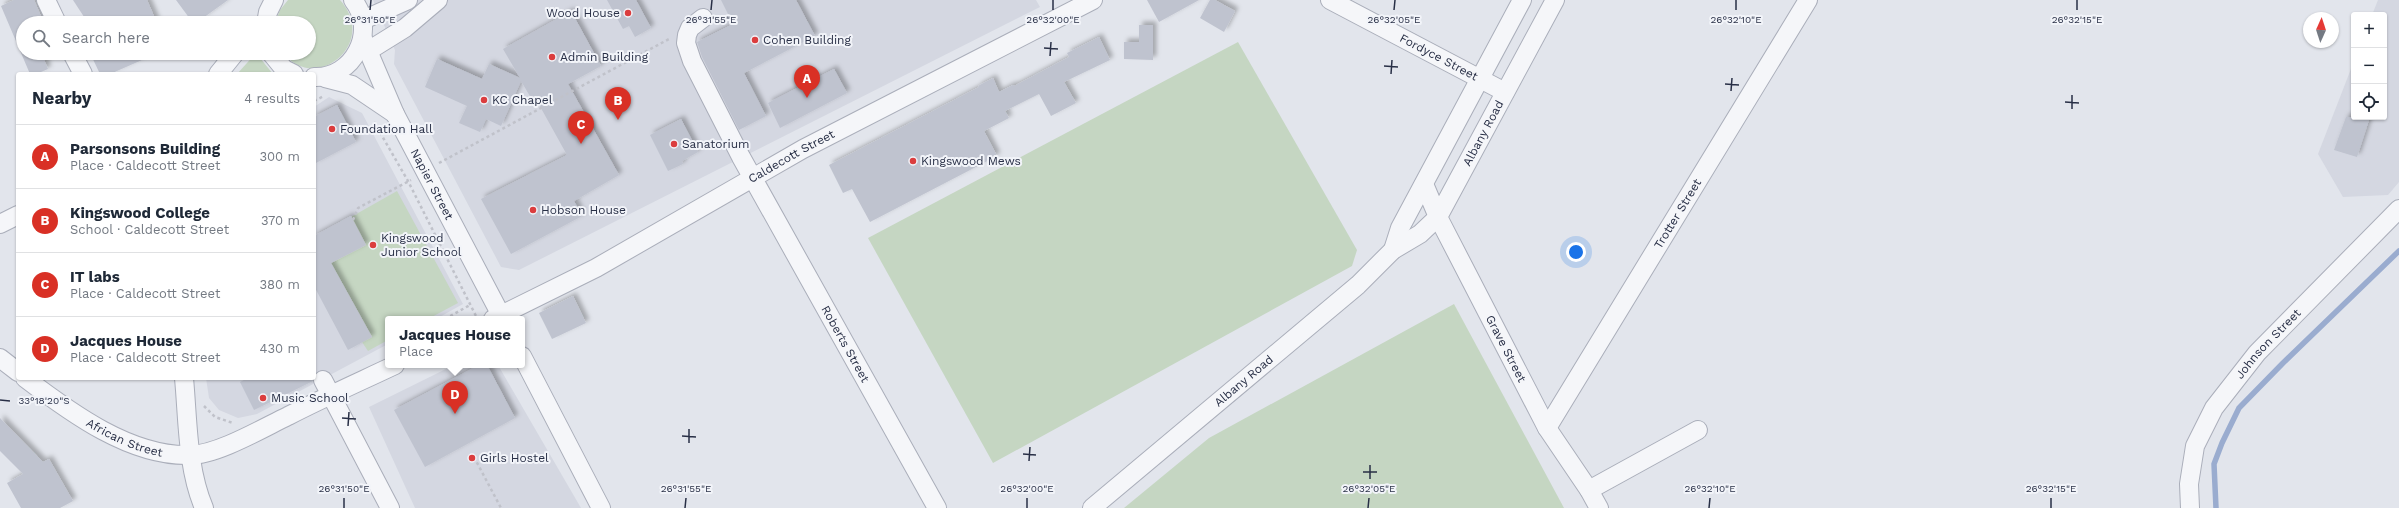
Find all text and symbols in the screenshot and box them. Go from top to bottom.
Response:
place label: Wood House [546,6,620,20]
marker: Wood House [623,8,633,18]
north arrow [2303,12,2339,48]
map controls [2351,12,2387,120]
button: + [2351,12,2387,48]
text: 26°31'50"E [344,14,396,25]
text: 26°31'55"E [686,14,736,25]
text: 26°32'00"E [1026,14,1080,25]
text: 26°32'05"E [1368,14,1420,25]
text: 26°32'10"E [1710,14,1762,25]
text: 26°32'15"E [2052,14,2102,25]
search box [16,16,316,60]
icon: search [30,27,52,49]
text: Search here [62,29,150,47]
street label: Fordyce Street [1397,31,1480,84]
place label: Cohen Building [763,33,852,47]
marker: Cohen Building [750,35,760,45]
button: − [2351,48,2387,84]
place label: Admin Building [560,50,649,64]
marker: Admin Building [547,52,557,62]
pin: A [794,65,820,98]
button: locate [2351,84,2387,120]
pin: B [605,87,631,120]
text: Nearby [32,88,91,108]
text: 4 results [244,91,300,106]
place label: KC Chapel [492,93,553,107]
marker: KC Chapel [479,95,489,105]
street label: Albany Road [1460,98,1507,168]
pin: C [568,111,594,144]
place label: Foundation Hall [340,122,433,136]
marker: Foundation Hall [327,124,337,134]
street label: Caldecott Street [746,127,837,186]
place label: Sanatorium [682,137,750,151]
marker: Sanatorium [669,139,679,149]
text: Parsonsons Building [70,140,220,158]
street label: Napier Street [408,146,456,222]
text: A [41,149,49,164]
text: 300 m [259,149,300,164]
place label: Kingswood Mews [921,154,1021,168]
marker: Kingswood Mews [908,156,918,166]
text: Place · Caldecott Street [70,158,220,173]
street label: Trotter Street [1651,176,1704,251]
place label: Hobson House [541,203,626,217]
text: Kingswood College [70,204,210,222]
marker: Hobson House [528,205,538,215]
text: B [41,213,49,228]
text: 370 m [261,213,300,228]
text: School · Caldecott Street [70,222,229,237]
place label: Kingswood Junior School [381,231,462,259]
marker: Kingswood Junior School [368,240,378,250]
your location [1566,242,1586,262]
text: IT labs [70,268,120,286]
text: C [41,277,49,292]
text: 380 m [260,277,300,292]
text: Place · Caldecott Street [70,286,220,301]
street label: Roberts Street [818,303,872,385]
street label: Johnson Street [2233,306,2304,382]
street label: Grave Street [1483,313,1529,384]
popup [385,316,525,368]
text: Jacques House [399,326,511,344]
text: Jacques House [70,332,182,350]
text: D [40,341,50,356]
text: 430 m [260,341,300,356]
text: Place [399,344,433,359]
text: Place · Caldecott Street [70,350,220,365]
street label: Albany Road [1211,352,1276,409]
pin: D [442,381,468,414]
place label: Music School [271,391,349,405]
marker: Music School [258,393,268,403]
text: 33°18'20"S [18,395,70,406]
street label: African Street [84,416,164,460]
place label: Girls Hostel [480,451,549,465]
marker: Girls Hostel [467,453,477,463]
text: 26°31'50"E [318,483,370,494]
text: 26°31'55"E [661,483,711,494]
text: 26°32'00"E [1000,483,1054,494]
text: 26°32'05"E [1343,483,1395,494]
text: 26°32'10"E [1684,483,1736,494]
text: 26°32'15"E [2026,483,2076,494]

